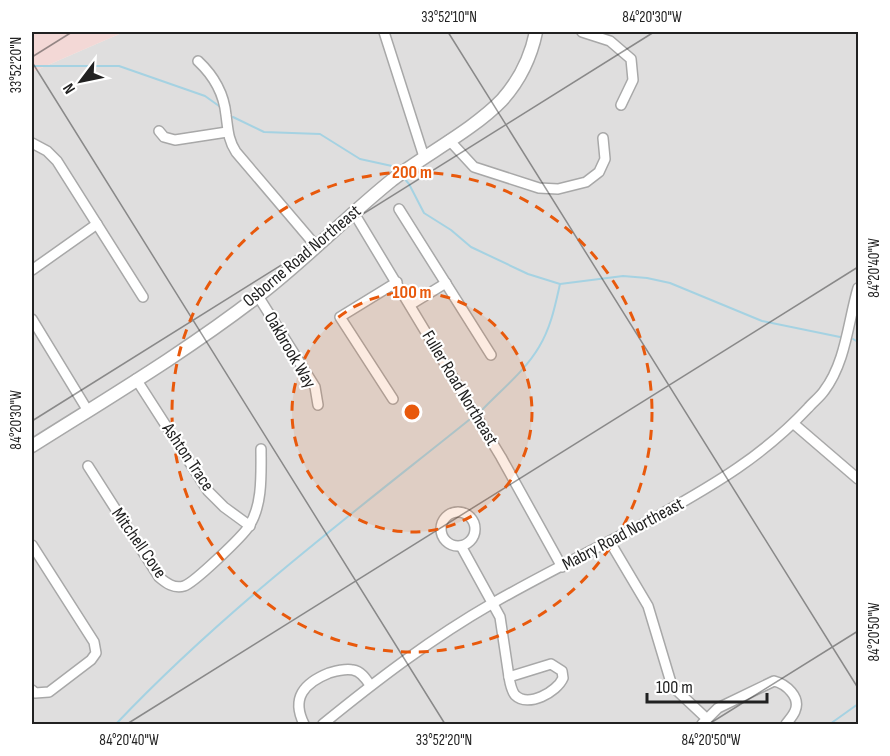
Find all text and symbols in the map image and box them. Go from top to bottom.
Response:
text: 33°52'10"N [421,8,477,27]
text: 84°20'30"W [622,8,682,27]
text: 33°52'20"N [7,37,26,93]
north arrow [51,51,111,111]
text: N [59,79,80,97]
text: 200 m [392,162,432,183]
street label: Osborne Road Northeast [239,200,366,311]
text: 84°20'40"W [865,238,884,298]
text: 100 m [393,282,432,303]
street label: Oakbrook Way [260,308,320,392]
street label: Fuller Road Northeast [417,327,503,450]
text: 84°20'30"W [7,390,26,450]
centre of rings [402,402,422,422]
street label: Ashton Trace [157,418,218,495]
street label: Mabry Road Northeast [559,493,688,575]
street label: Mitchell Cove [107,504,171,582]
text: 84°20'50"W [865,602,884,662]
scale bar [647,666,767,704]
text: 100 m [656,677,693,698]
text: 84°20'40"W [99,731,159,750]
text: 33°52'20"N [416,731,472,750]
text: 84°20'50"W [681,731,741,750]

